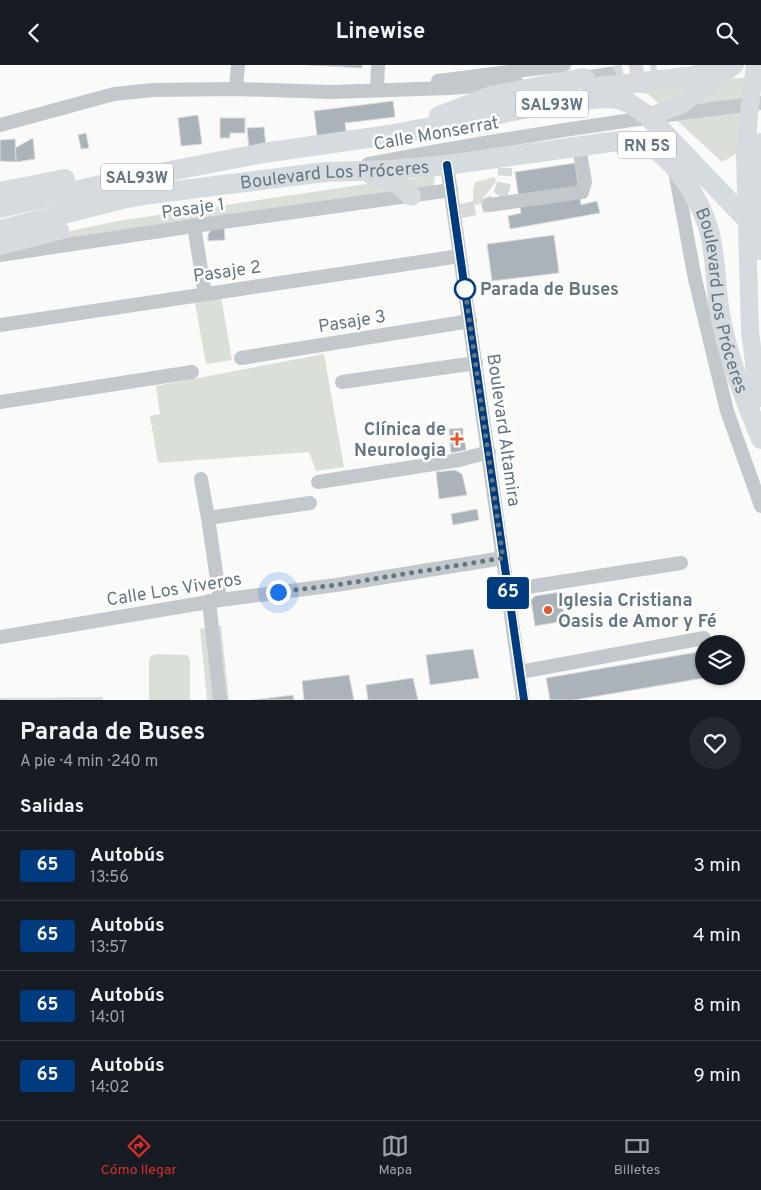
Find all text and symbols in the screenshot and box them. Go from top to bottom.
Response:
icon: back [20,19,48,47]
text: Linewise [336,19,425,46]
icon: search [713,19,741,47]
road number: SAL93W [516,91,588,117]
street label: Calle Monserrat [372,112,501,157]
road number: RN 5S [618,131,676,159]
street label: Boulevard Los Próceres [239,157,430,196]
road number: SAL93W [101,163,173,190]
street label: Pasaje 1 [160,194,226,225]
street label: Boulevard Los Próceres [689,205,752,397]
street label: Pasaje 2 [192,256,263,289]
marker: Parada de Buses [454,278,476,300]
place label: Parada de Buses [480,279,619,302]
street label: Pasaje 3 [317,306,388,339]
street label: Boulevard Altamira [480,352,525,508]
place label: Clínica de Neurologia [354,419,446,463]
marker: Clínica de Neurologia [450,432,464,446]
street label: Calle Los Viveros [105,568,243,613]
line badge: 65 [486,577,530,609]
your location [266,580,291,605]
text: 65 [497,581,519,604]
place label: Iglesia Cristiana Oasis de Amor y Fé [558,590,717,634]
marker: Iglesia Cristiana Oasis de Amor y Fé [542,604,554,616]
map controls [695,635,745,685]
button: layers [695,635,745,685]
button: heart [689,717,741,769]
text: Parada de Buses [20,718,205,748]
text: A pie · 4 min · 240 m [20,752,158,772]
text: Salidas [20,795,84,819]
text: Autobús [90,844,165,868]
text: 65 [36,854,59,877]
text: 3 min [693,854,741,878]
text: 13:56 [90,868,129,888]
text: Autobús [90,914,165,938]
text: 65 [36,924,59,947]
text: 4 min [693,924,741,948]
text: 13:57 [90,938,127,958]
text: Autobús [90,984,165,1008]
text: 65 [36,994,59,1017]
text: 8 min [693,994,741,1018]
text: 14:01 [90,1008,125,1028]
text: Autobús [90,1054,165,1078]
text: 65 [36,1064,59,1087]
text: 9 min [694,1064,741,1088]
text: 14:02 [90,1078,129,1098]
tab: Cómo llegar [101,1132,177,1179]
tab: Mapa [378,1132,412,1179]
tab: Billetes [614,1132,660,1179]

